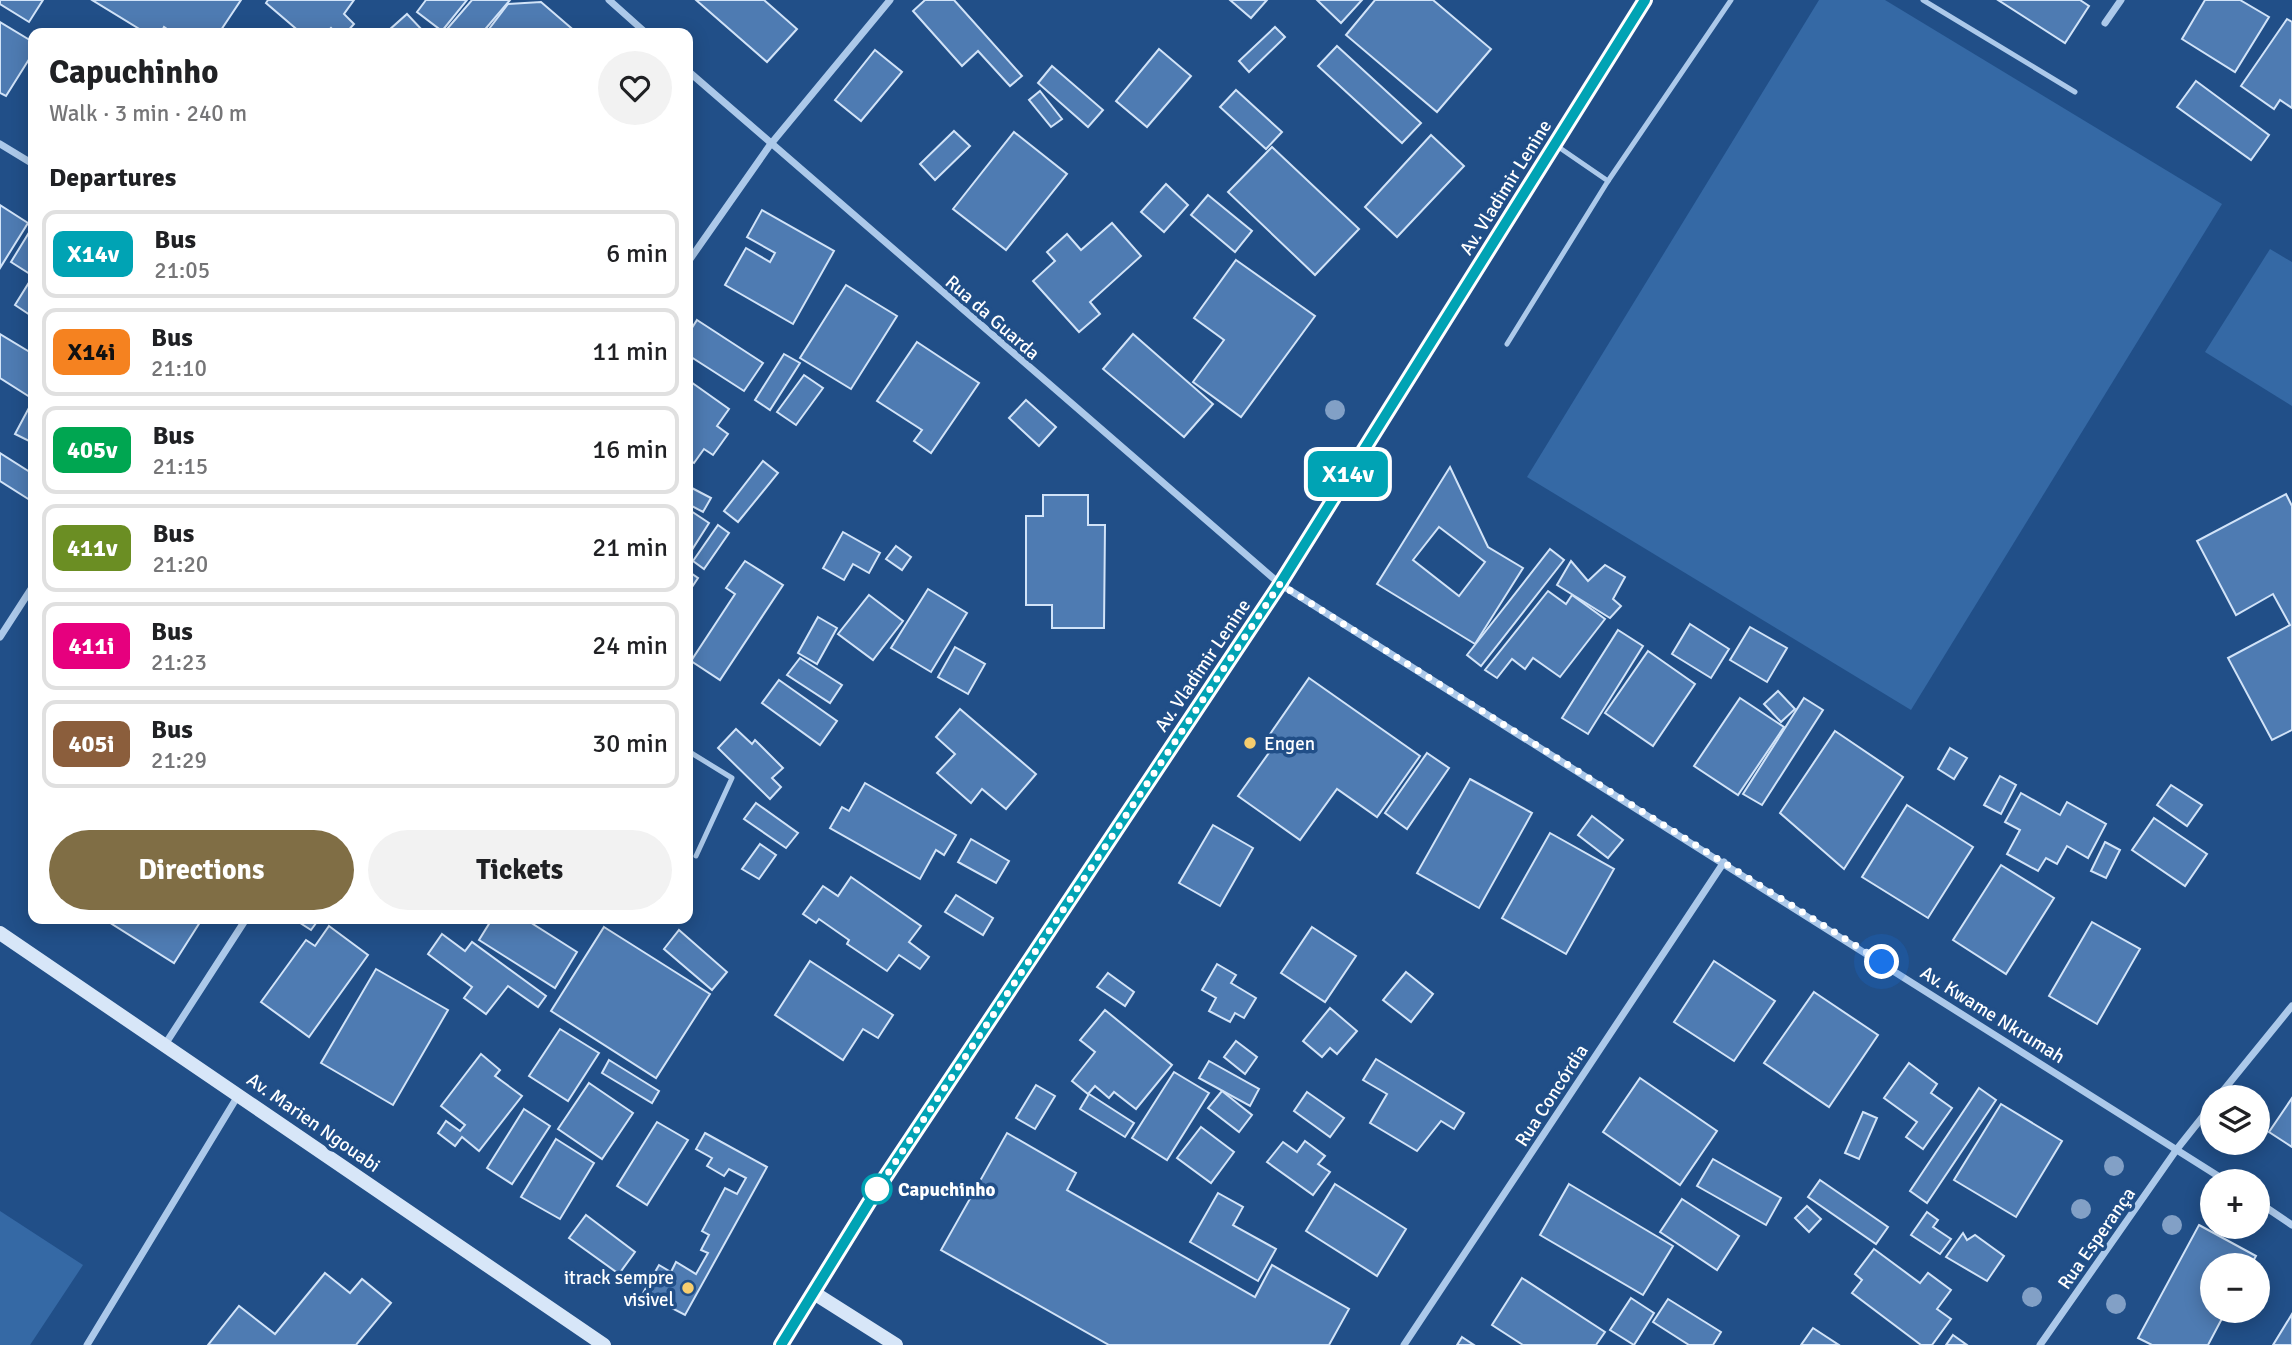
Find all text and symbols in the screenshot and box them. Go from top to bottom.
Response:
button: heart [598,51,672,125]
text: Capuchinho [49,52,218,93]
text: Walk · 3 min · 240 m [49,99,247,128]
street label: Av. Vladimir Lenine [1455,115,1557,260]
text: Departures [49,162,176,194]
text: Bus [154,224,196,256]
text: 6 min [606,238,668,270]
text: X14v [67,239,119,269]
text: 21:05 [154,256,210,285]
street label: Rua da Guarda [940,270,1045,365]
text: Bus [151,322,193,354]
text: 11 min [592,336,668,368]
text: X14i [68,337,115,367]
text: 21:10 [151,354,207,383]
text: Bus [152,420,194,452]
text: 16 min [592,434,668,466]
text: 405v [67,435,117,465]
line badge: X14v [1299,451,1397,497]
text: 21:15 [152,452,208,481]
text: X14v [1322,459,1374,489]
text: Bus [152,518,194,550]
text: 21 min [592,532,668,564]
text: 411v [67,533,117,563]
text: 21:20 [152,550,208,579]
street label: Av. Vladimir Lenine [1149,595,1256,737]
text: Bus [151,616,193,648]
text: 24 min [592,630,668,662]
text: 411i [68,631,115,661]
text: 21:23 [151,648,207,677]
text: Bus [151,714,193,746]
text: 30 min [592,728,668,760]
text: 405i [68,729,115,759]
place label: Engen [1264,732,1315,756]
marker: Engen [1242,735,1258,751]
text: 21:29 [151,746,207,775]
button: Directions [49,830,354,910]
button: Tickets [368,830,672,910]
your location [1864,944,1899,979]
street label: Av. Kwame Nkrumah [1916,961,2069,1069]
street label: Rua Concórdia [1510,1040,1594,1151]
street label: Av. Marien Ngouabi [242,1068,385,1178]
map controls [2200,1085,2270,1323]
button: layers [2200,1085,2270,1155]
button: + [2200,1169,2270,1239]
marker: Capuchinho [862,1174,892,1204]
place label: Capuchinho [898,1178,996,1202]
street label: Rua Esperança [2053,1183,2141,1294]
button: − [2200,1253,2270,1323]
place label: itrack sempre visivel [564,1266,674,1312]
marker: itrack sempre visivel [680,1280,696,1296]

